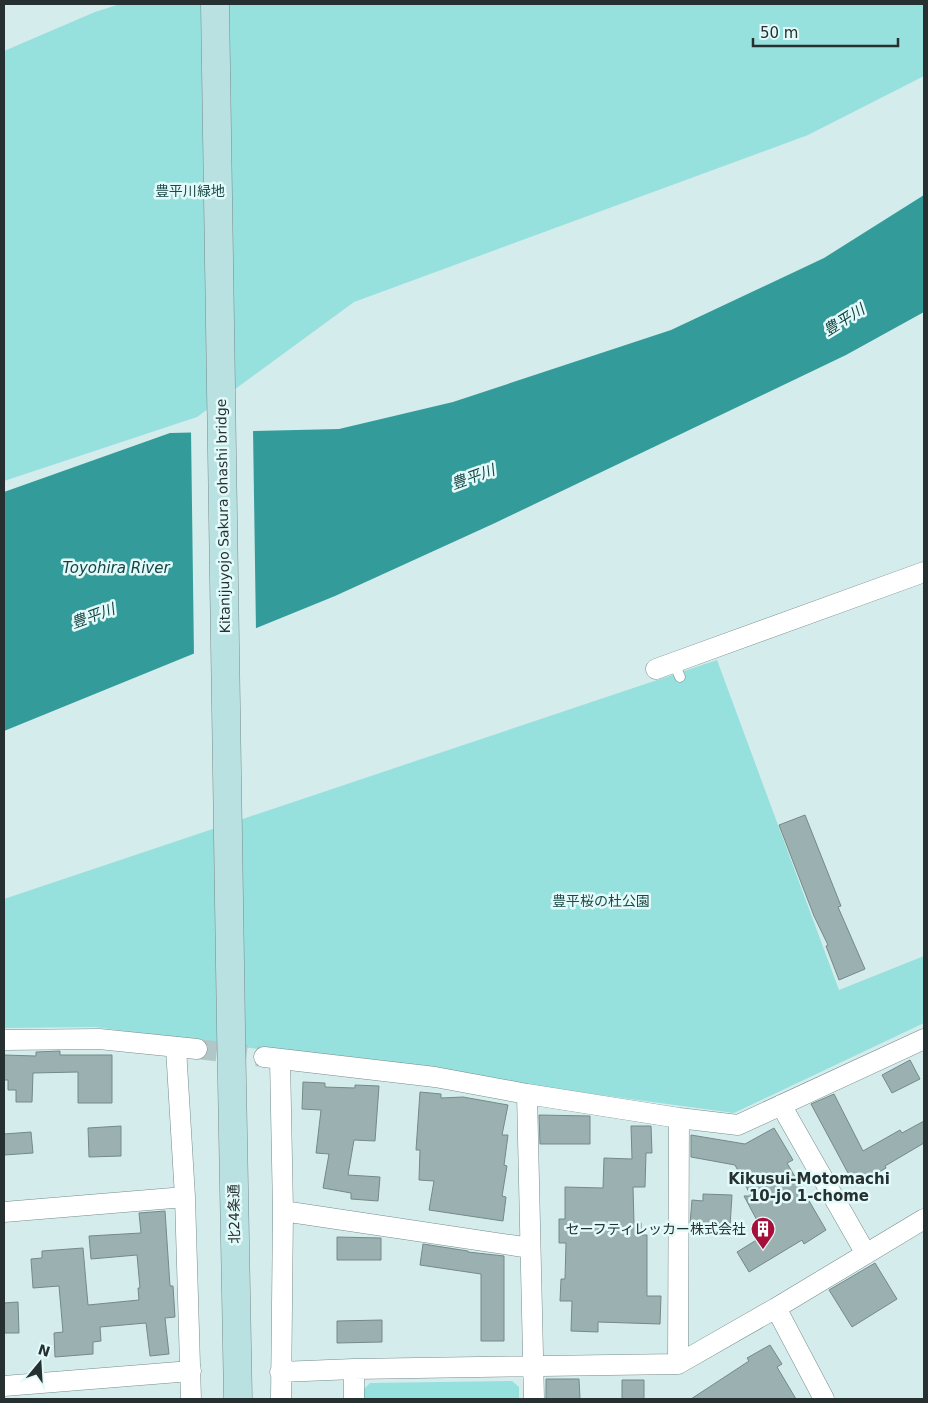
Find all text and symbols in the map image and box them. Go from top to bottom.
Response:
scale bar [753,15,898,47]
text: 50 m [760,24,798,42]
park label: 豊平川緑地 [155,183,225,199]
water label: 豊平川 [820,299,870,340]
street label: Kitanijuyojo Sakura ohashi bridge [213,399,233,633]
water label: 豊平川 [449,460,499,493]
water label: Toyohira River [62,559,170,577]
water label: 豊平川 [69,599,119,632]
park label: 豊平桜の杜公園 [552,893,650,909]
district label: Kikusui-Motomachi 10-jo 1-chome [728,1170,890,1205]
street label: 北24条通 [225,1184,243,1244]
building icon: セーフティレッカー株式会社 [750,1216,776,1250]
place label: セーフティレッカー株式会社 [566,1221,746,1237]
north arrow [15,1338,65,1388]
text: N [36,1341,52,1360]

